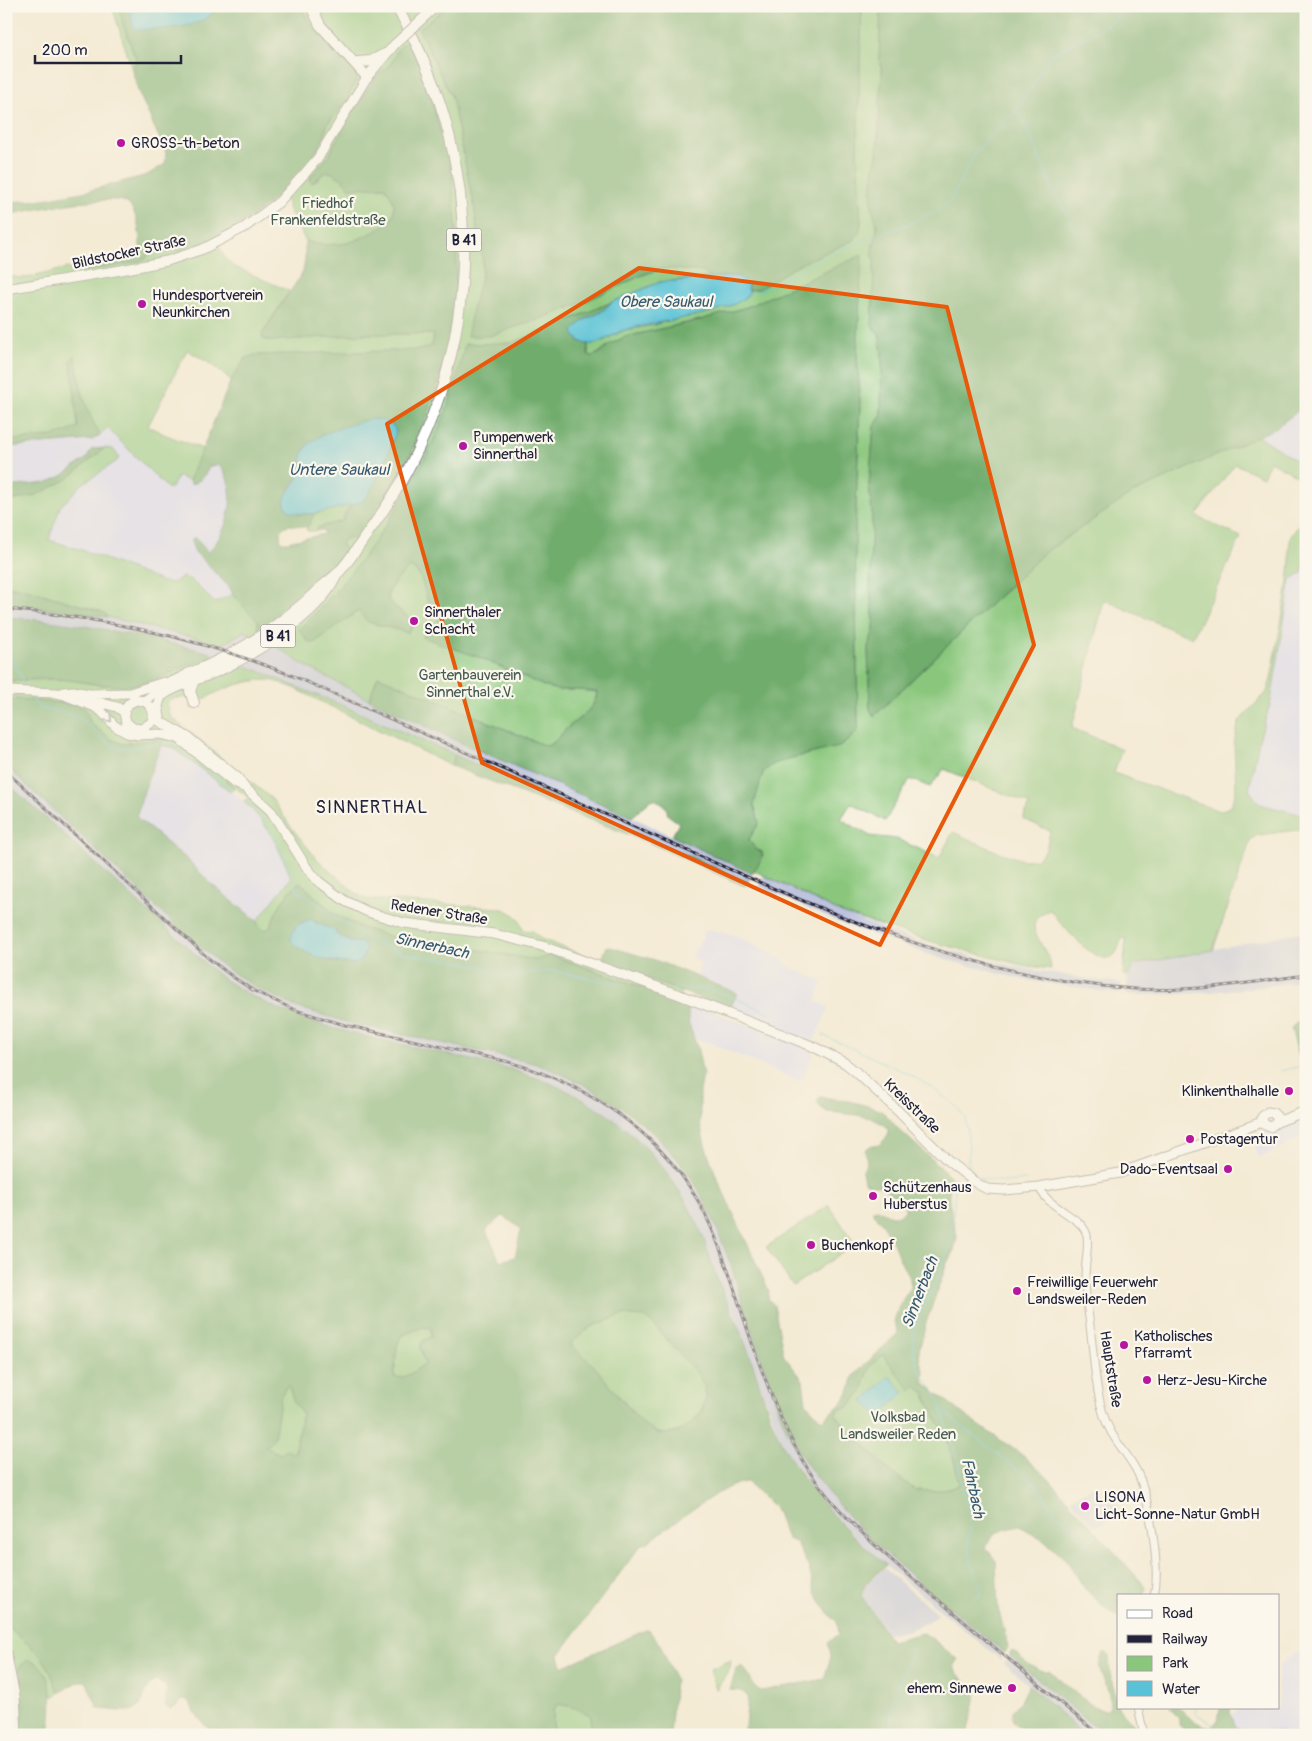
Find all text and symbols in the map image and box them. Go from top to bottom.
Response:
scale bar [35,32,181,64]
text: 200 m [42,41,87,60]
place label: GROSS-th-beton [131,134,240,153]
marker: GROSS-th-beton [115,137,127,149]
park label: Friedhof Frankenfeldstraße [270,194,386,230]
road number: B 41 [446,228,482,252]
street label: Bildstocker Straße [71,231,188,274]
place label: Hundesportverein Neunkirchen [152,286,263,322]
water label: Obere Saukaul [620,292,715,312]
marker: Hundesportverein Neunkirchen [136,298,148,310]
place label: Pumpenwerk Sinnerthal [473,428,554,464]
marker: Pumpenwerk Sinnerthal [457,440,469,452]
water label: Untere Saukaul [289,460,392,480]
place label: Sinnerthaler Schacht [424,603,502,639]
marker: Sinnerthaler Schacht [408,615,420,627]
road number: B 41 [260,624,296,648]
park label: Gartenbauverein Sinnerthal e.V. [418,666,522,702]
one-way arrow [103,713,112,722]
district label: SINNERTHAL [316,796,428,819]
street label: Redener Straße [389,895,489,930]
water label: Sinnerbach [393,928,472,964]
street label: Kreisstraße [879,1075,944,1138]
place label: Klinkenthalhalle [1182,1082,1280,1101]
marker: Klinkenthalhalle [1283,1085,1295,1097]
place label: Postagentur [1200,1130,1279,1149]
marker: Postagentur [1184,1133,1196,1145]
place label: Dado-Eventsaal [1120,1160,1218,1179]
marker: Dado-Eventsaal [1222,1163,1234,1175]
place label: Schützenhaus Huberstus [883,1178,972,1214]
marker: Schützenhaus Huberstus [867,1190,879,1202]
place label: Buchenkopf [821,1236,895,1255]
marker: Buchenkopf [805,1239,817,1251]
water label: Sinnerbach [897,1253,943,1331]
place label: Freiwillige Feuerwehr Landsweiler-Reden [1027,1273,1159,1309]
marker: Freiwillige Feuerwehr Landsweiler-Reden [1011,1285,1023,1297]
place label: Katholisches Pfarramt [1134,1327,1213,1363]
street label: Hauptstraße [1095,1329,1126,1409]
marker: Katholisches Pfarramt [1118,1339,1130,1351]
place label: Herz-Jesu-Kirche [1157,1371,1267,1390]
marker: Herz-Jesu-Kirche [1141,1374,1153,1386]
park label: Volksbad Landsweiler Reden [840,1408,956,1444]
water label: Fahrbach [957,1457,989,1521]
place label: LISONA Licht-Sonne-Natur GmbH [1095,1488,1260,1524]
marker: LISONA Licht-Sonne-Natur GmbH [1079,1500,1091,1512]
legend [1117,1594,1280,1708]
text: Road [1162,1604,1193,1623]
text: Railway [1162,1630,1208,1649]
text: Park [1162,1654,1189,1673]
place label: ehem. Sinnewe [907,1679,1003,1698]
text: Water [1162,1680,1201,1699]
marker: ehem. Sinnewe [1006,1682,1018,1694]

